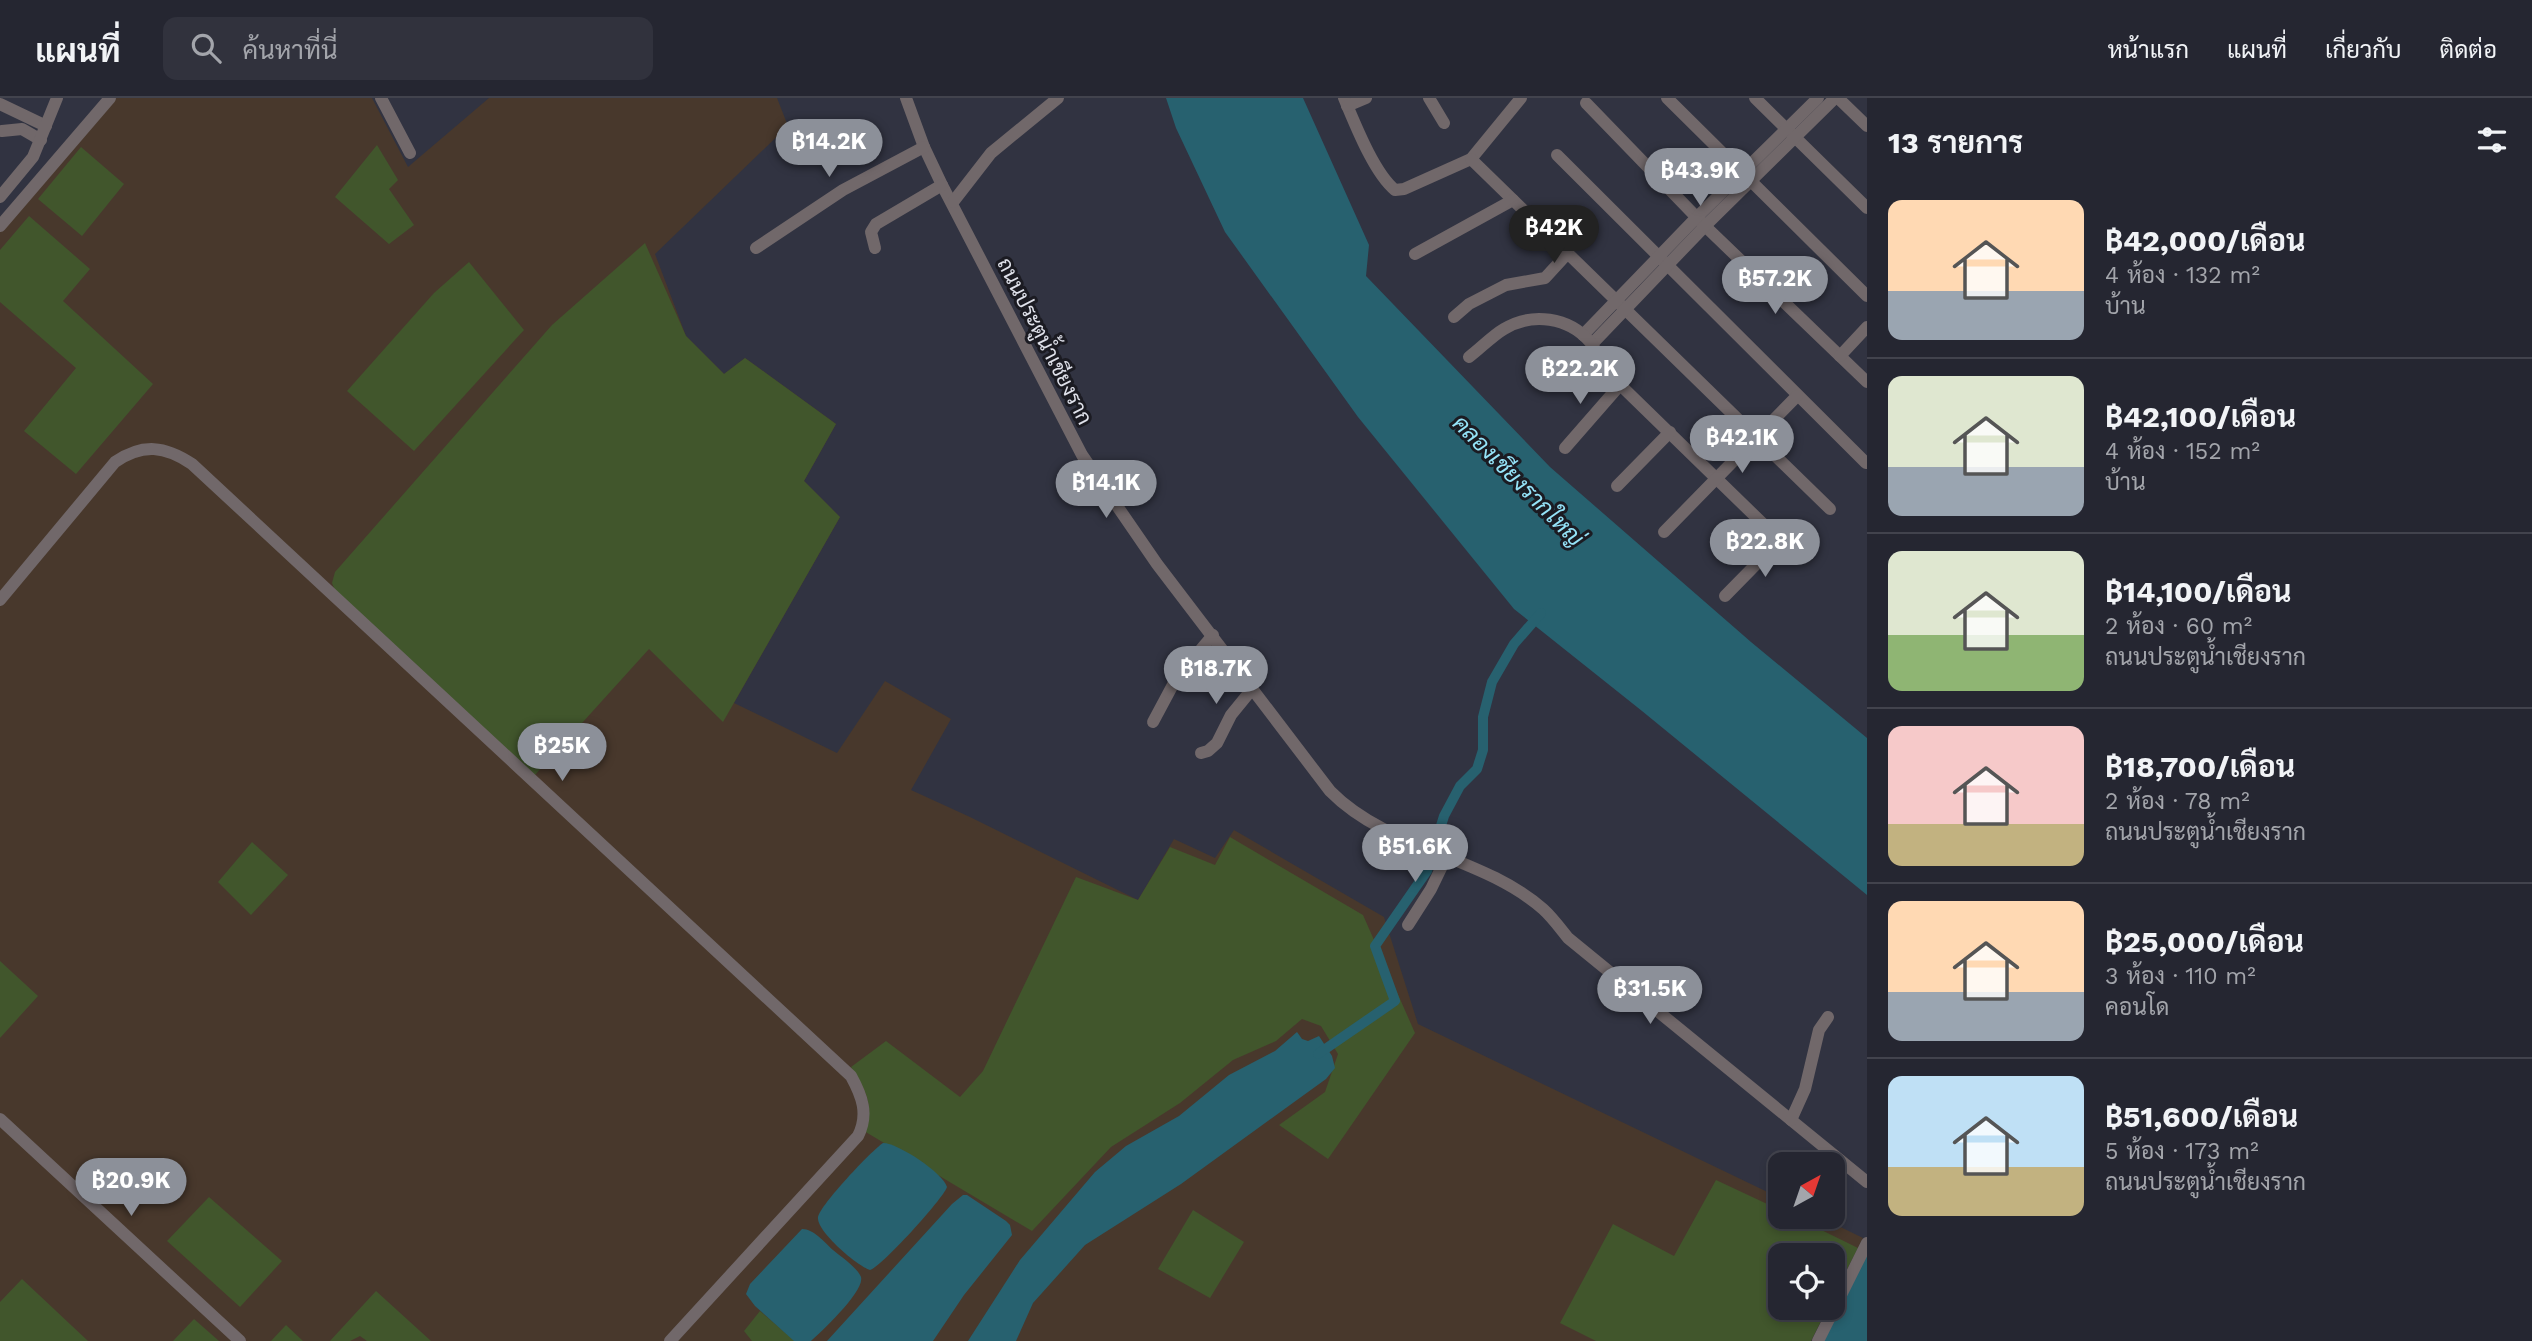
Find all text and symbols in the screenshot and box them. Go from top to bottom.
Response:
search box [163,17,653,80]
icon: search [187,29,225,67]
text: แผนที่ [35,31,121,70]
text: ค้นหาที่นี่ [243,35,338,65]
text: หน้าแรก [2108,36,2189,64]
text: แผนที่ [2227,36,2287,64]
text: เกี่ยวกับ [2325,36,2402,64]
text: ติดต่อ [2440,36,2497,64]
pin: ฿14.2K [772,120,886,179]
icon: filters [2473,121,2511,159]
text: 13 รายการ [1888,125,2023,160]
text: ฿14.2K [792,128,866,155]
pin: ฿43.9K [1643,148,1757,208]
text: ฿43.9K [1660,157,1740,184]
pin: ฿42K [1513,206,1595,265]
text: ฿42K [1525,214,1583,241]
text: ฿42,000/เดือน [2105,223,2305,258]
icon: home [1944,228,2028,312]
street label: ถนนประตูน้ำเชียงราก [990,251,1102,430]
pin: ฿57.2K [1718,256,1832,316]
text: 4 ห้อง · 132 m² [2105,262,2260,289]
text: ฿57.2K [1738,265,1812,292]
text: บ้าน [2105,293,2146,320]
pin: ฿22.2K [1523,346,1637,406]
text: ฿22.2K [1541,355,1619,382]
text: ฿42,100/เดือน [2105,399,2296,434]
icon: home [1944,404,2028,488]
water label: คลองเชียงรากใหญ่ [1447,408,1592,553]
pin: ฿42.1K [1685,416,1799,475]
text: ฿42.1K [1706,424,1778,451]
text: 4 ห้อง · 152 m² [2105,438,2260,465]
pin: ฿14.1K [1049,460,1163,520]
text: ฿14.1K [1072,469,1140,496]
text: บ้าน [2105,469,2146,496]
pin: ฿22.8K [1708,519,1822,579]
text: ฿22.8K [1726,528,1804,555]
text: ฿14,100/เดือน [2105,574,2292,609]
icon: home [1944,579,2028,663]
text: 2 ห้อง · 60 m² [2105,613,2252,640]
text: ถนนประตูน้ำเชียงราก [2105,644,2306,671]
pin: ฿18.7K [1159,646,1273,706]
text: ฿18.7K [1180,655,1252,682]
pin: ฿25K [521,724,603,783]
text: ฿25K [534,732,590,759]
text: ฿18,700/เดือน [2105,749,2295,784]
icon: home [1944,754,2028,838]
text: 2 ห้อง · 78 m² [2105,788,2250,815]
text: ถนนประตูน้ำเชียงราก [2105,819,2306,846]
pin: ฿51.6K [1358,824,1472,884]
text: ฿51.6K [1378,833,1452,860]
text: ฿25,000/เดือน [2105,924,2304,959]
icon: home [1944,929,2028,1013]
text: 3 ห้อง · 110 m² [2105,963,2256,990]
pin: ฿31.5K [1593,967,1707,1026]
text: ฿31.5K [1613,975,1687,1002]
text: คอนโด [2105,994,2169,1021]
text: ฿51,600/เดือน [2105,1099,2298,1134]
icon: home [1944,1104,2028,1188]
text: 5 ห้อง · 173 m² [2105,1138,2259,1165]
north arrow [1768,1152,1844,1228]
map controls [1768,1152,1845,1320]
pin: ฿20.9K [74,1158,188,1218]
text: ฿20.9K [92,1167,170,1194]
text: ถนนประตูน้ำเชียงราก [2105,1169,2306,1196]
button: locate [1768,1243,1845,1320]

